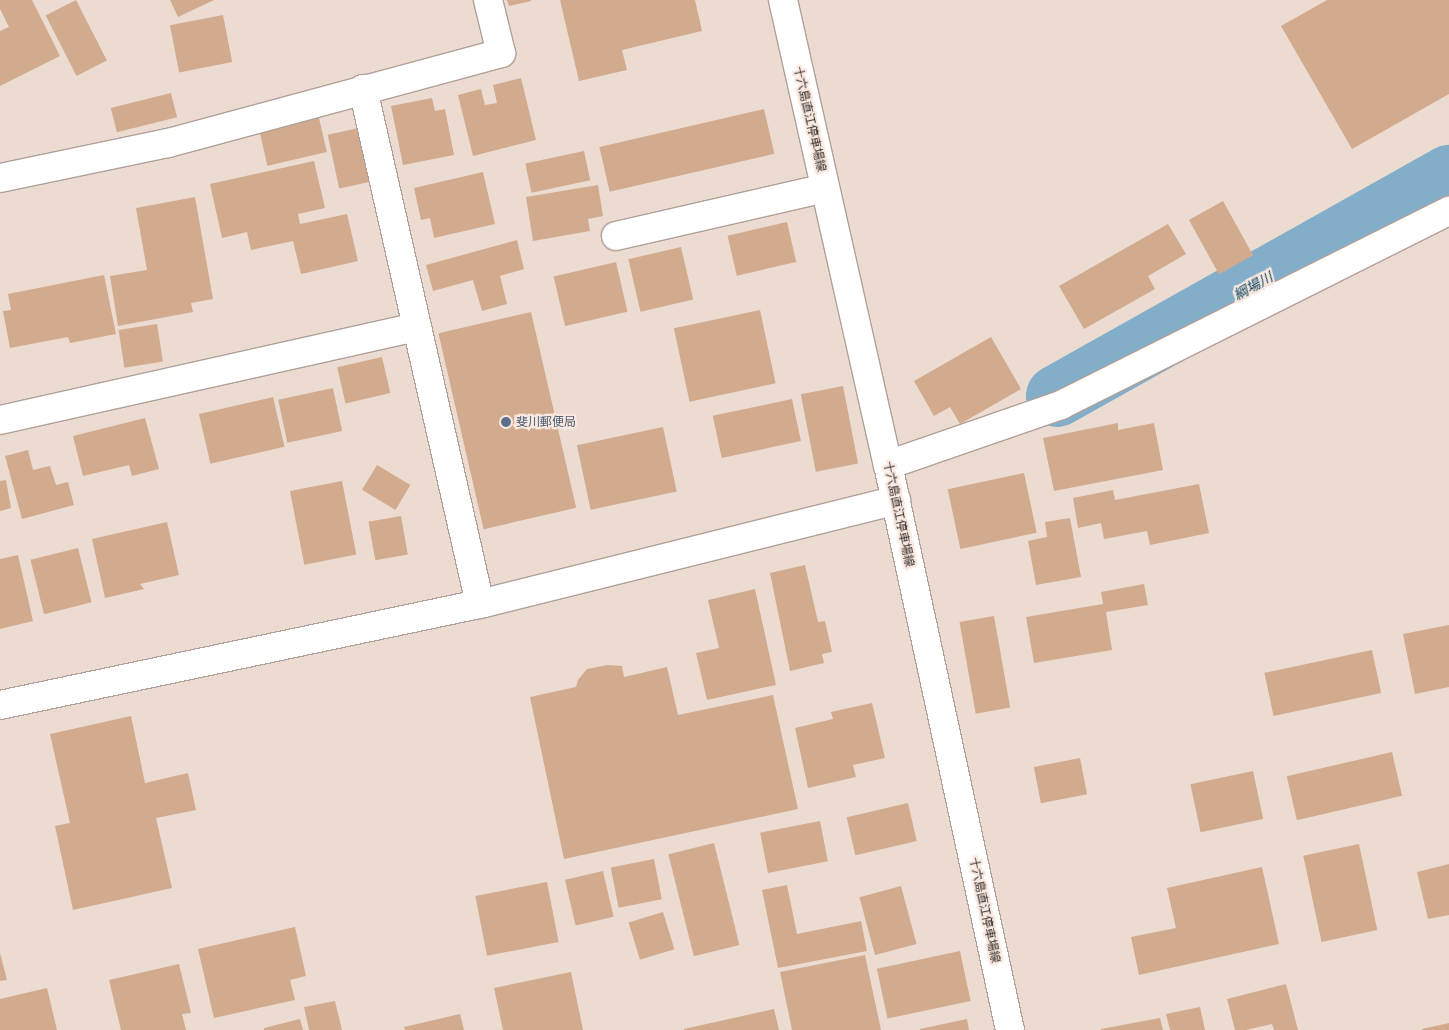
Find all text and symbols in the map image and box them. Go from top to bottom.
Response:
street label: 十六島直江停車場線 [791,65,829,173]
water label: 綱場川 [1231,268,1275,304]
place label: 斐川郵便局 [516,415,576,429]
marker: 斐川郵便局 [500,416,512,428]
street label: 十六島直江停車場線 [881,460,917,568]
street label: 十六島直江停車場線 [967,856,1003,964]

